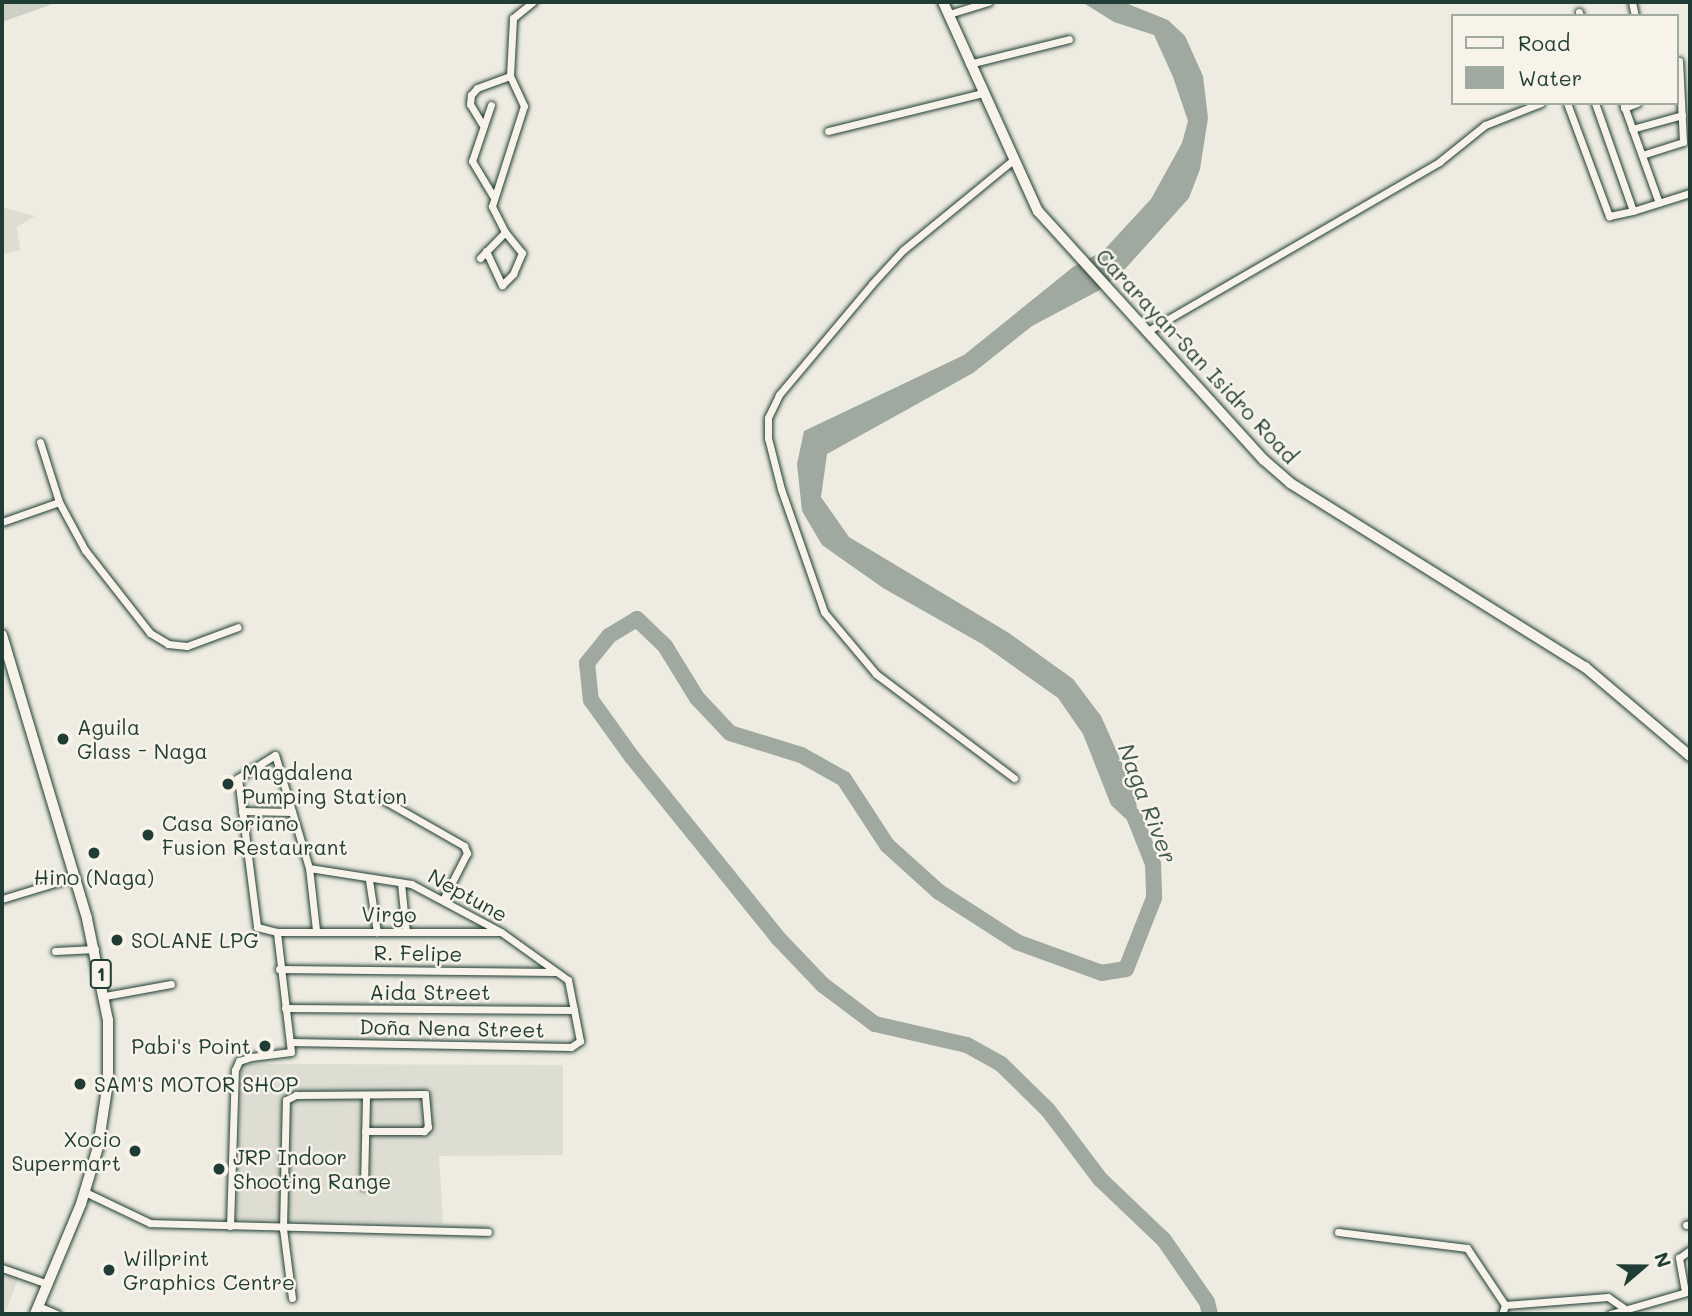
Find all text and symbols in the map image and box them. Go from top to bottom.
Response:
legend [1450,14,1678,105]
text: Road [1518,29,1570,56]
text: Water [1518,64,1582,91]
street label: Cararayan-San Isidro Road [1091,243,1303,469]
place label: Aguila Glass - Naga [77,714,207,764]
marker: Aguila Glass - Naga [55,731,71,747]
water label: Naga River [1113,739,1183,867]
place label: Magdalena Pumping Station [242,759,407,809]
marker: Magdalena Pumping Station [220,776,236,792]
place label: Casa Soriano Fusion Restaurant [162,810,348,860]
marker: Casa Soriano Fusion Restaurant [140,827,156,843]
marker: Hino (Naga) [86,845,102,861]
street label: Neptune [424,863,512,927]
place label: Hino (Naga) [34,864,154,890]
street label: Virgo [361,901,417,927]
place label: SOLANE LPG [131,927,259,953]
marker: SOLANE LPG [109,932,125,948]
street label: R. Felipe [373,940,463,966]
road number: 1 [89,958,113,990]
street label: Aida Street [370,979,490,1005]
street label: Doña Nena Street [359,1014,545,1042]
place label: Pabi's Point [131,1033,251,1059]
marker: Pabi's Point [257,1038,273,1054]
place label: SAM'S MOTOR SHOP [94,1071,298,1097]
marker: SAM'S MOTOR SHOP [72,1076,88,1092]
place label: Xocio Supermart [12,1126,121,1176]
marker: Xocio Supermart [127,1143,143,1159]
place label: JRP Indoor Shooting Range [233,1144,391,1194]
marker: JRP Indoor Shooting Range [211,1161,227,1177]
north arrow [1608,1232,1678,1302]
place label: Willprint Graphics Centre [123,1245,295,1295]
text: N [1649,1249,1677,1271]
marker: Willprint Graphics Centre [101,1262,117,1278]

